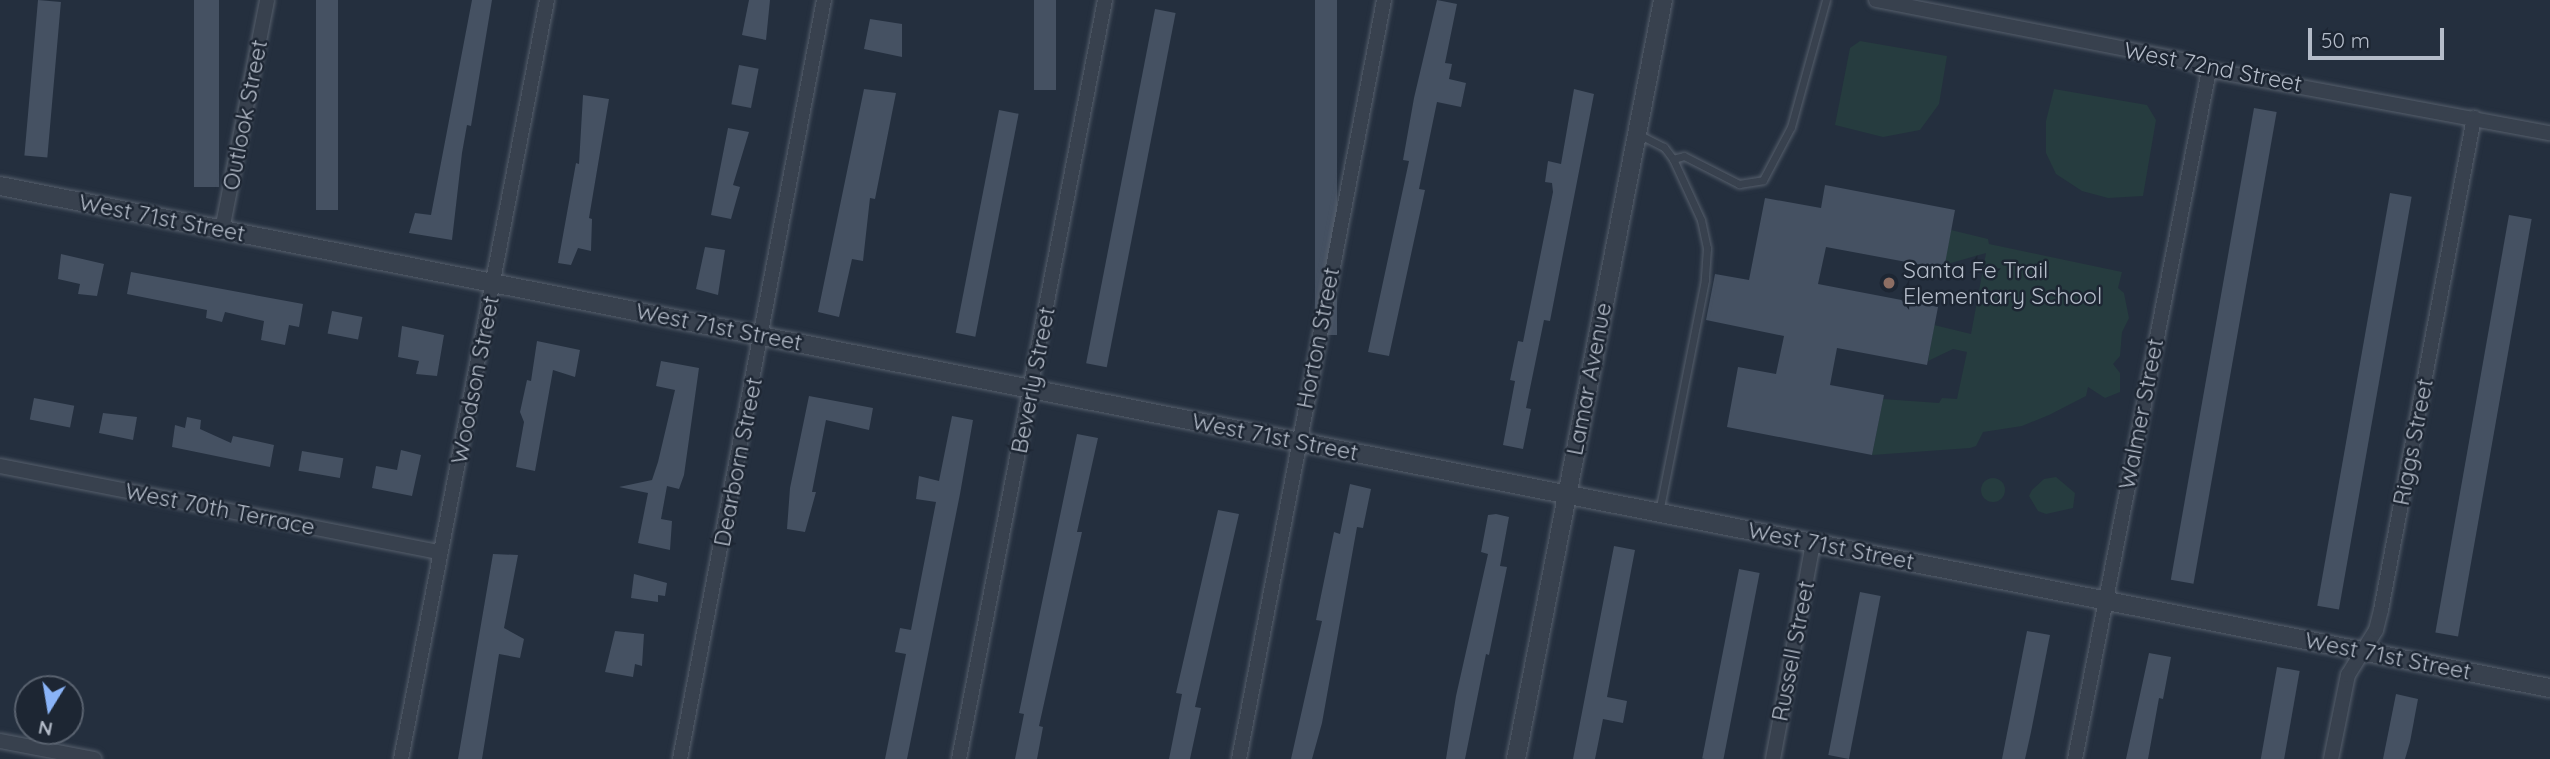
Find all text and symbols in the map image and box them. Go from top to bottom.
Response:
scale bar [2312,14,2448,58]
text: 50 m [2321,27,2370,53]
street label: West 72nd Street [2122,36,2304,98]
street label: Outlook Street [217,37,273,193]
street label: West 71st Street [76,188,248,248]
place label: Santa Fe Trail Elementary School [1903,256,2102,310]
street label: Horton Street [1291,265,1345,411]
marker: Santa Fe Trail Elementary School [1881,275,1897,291]
street label: Woodson Street [445,294,505,466]
street label: West 71st Street [633,297,805,357]
street label: Lamar Avenue [1561,300,1617,458]
street label: Beverly Street [1005,304,1061,456]
street label: Walmer Street [2113,336,2169,492]
street label: Dearborn Street [708,375,768,549]
street label: Riggs Street [2387,376,2439,508]
street label: West 71st Street [1189,407,1361,467]
street label: West 70th Terrace [123,477,317,541]
street label: West 71st Street [1745,516,1917,576]
street label: Russell Street [1766,578,1820,724]
street label: West 71st Street [2302,626,2474,686]
north arrow [14,675,84,745]
text: N [36,716,55,742]

